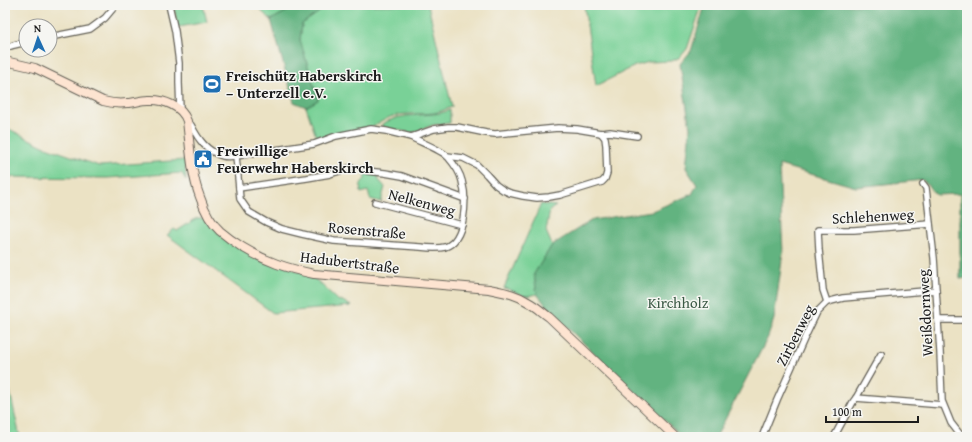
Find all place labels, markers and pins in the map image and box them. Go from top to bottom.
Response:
place label: Freischütz Haberskirch – Unterzell e.V. [226,65,382,103]
sports icon: Freischütz Haberskirch – Unterzell e.V. [201,73,223,95]
place label: Freiwillige Feuerwehr Haberskirch [217,140,374,178]
public building icon: Freiwillige Feuerwehr Haberskirch [192,148,214,170]

